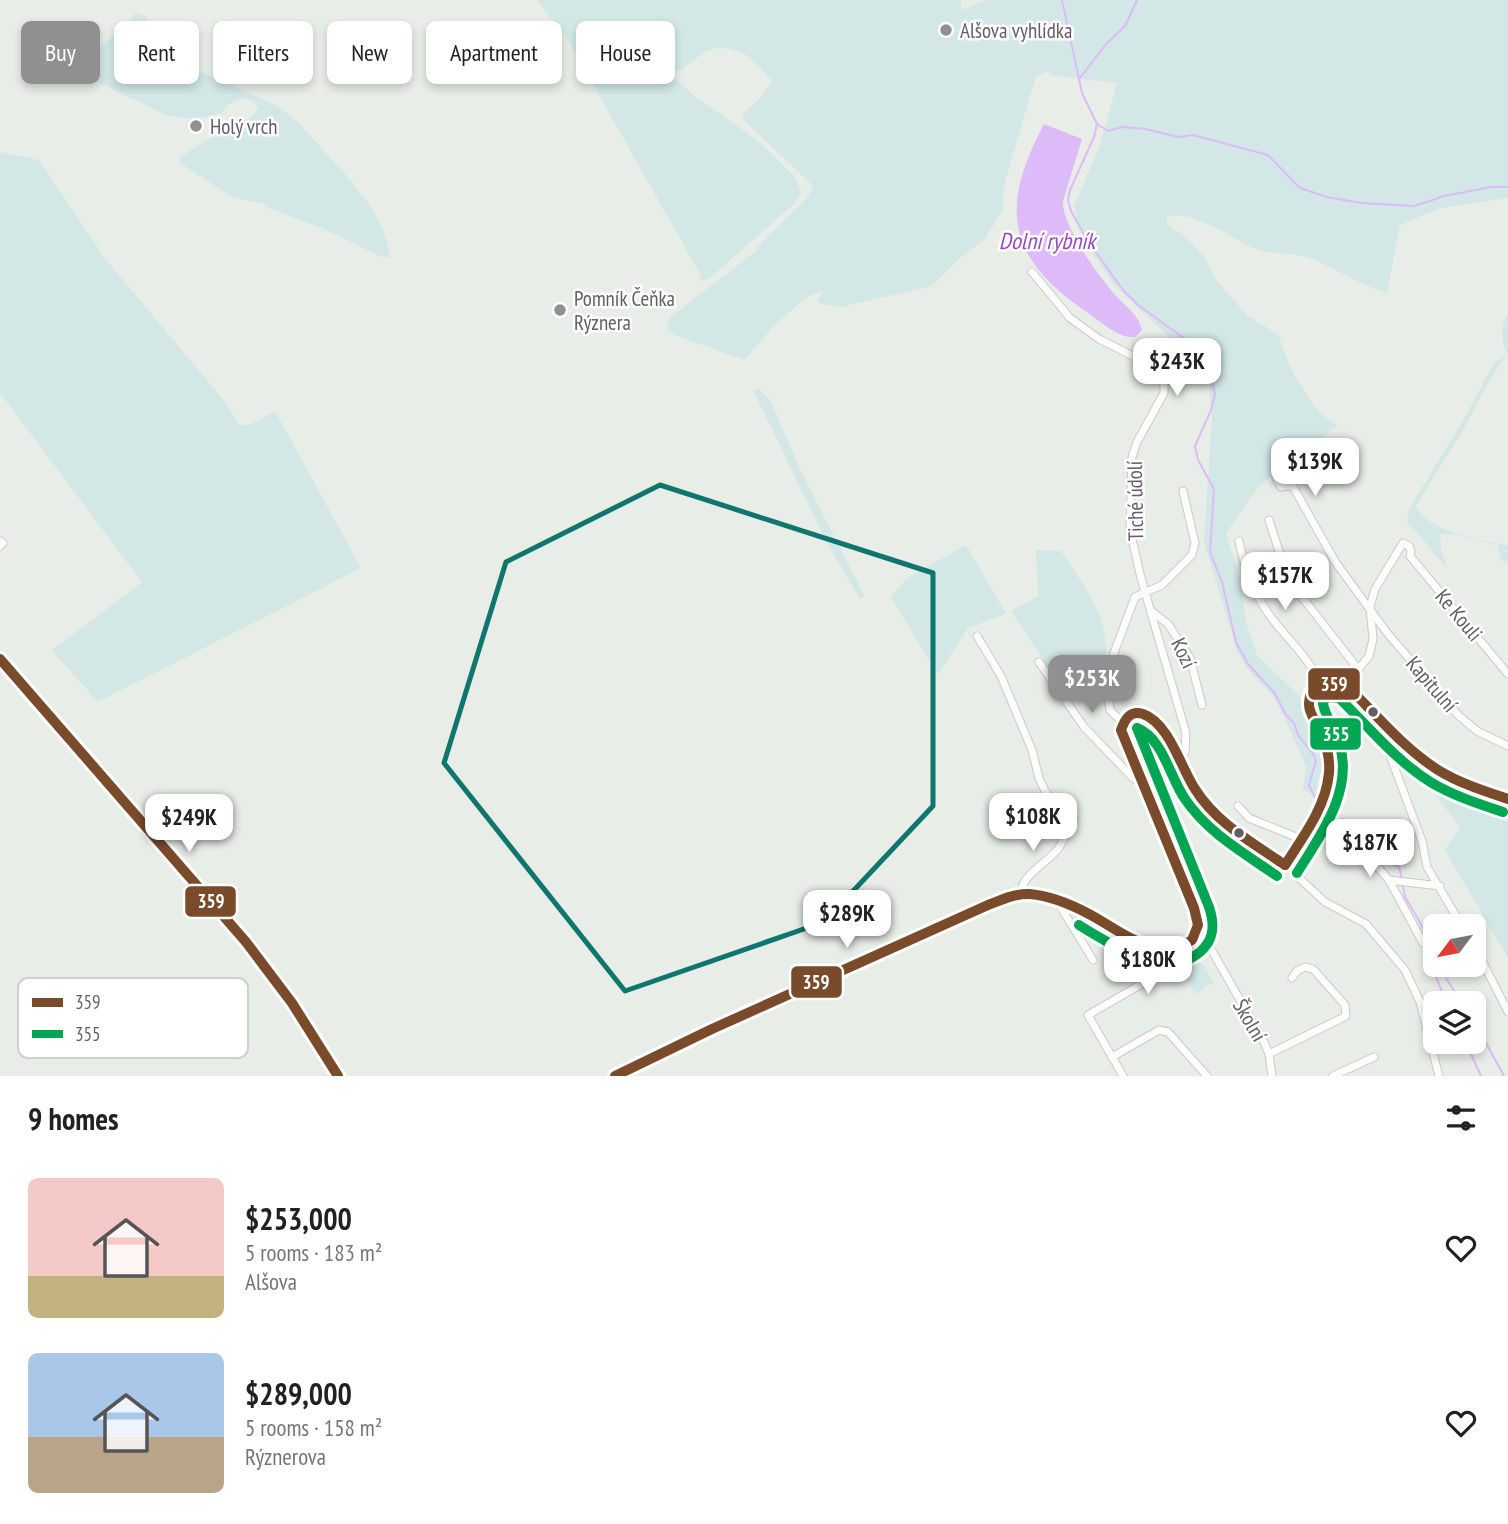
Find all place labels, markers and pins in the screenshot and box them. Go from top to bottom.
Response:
place label: Alšova vyhlídka [960,17,1072,44]
marker: Alšova vyhlídka [938,22,954,38]
place label: Holý vrch [210,113,277,140]
marker: Holý vrch [188,118,204,134]
place label: Pomník Čeňka Rýznera [574,285,675,336]
marker: Pomník Čeňka Rýznera [552,302,568,318]
pin: $243K [1128,338,1226,398]
pin: $139K [1266,438,1364,498]
pin: $157K [1236,552,1334,612]
pin: $253K [1043,656,1141,715]
unlabelled marker [1366,705,1380,719]
pin: $249K [140,794,238,854]
pin: $108K [984,794,1082,853]
pin: $187K [1321,820,1419,879]
unlabelled marker [1232,826,1246,840]
pin: $289K [798,890,896,950]
pin: $180K [1099,936,1197,996]

